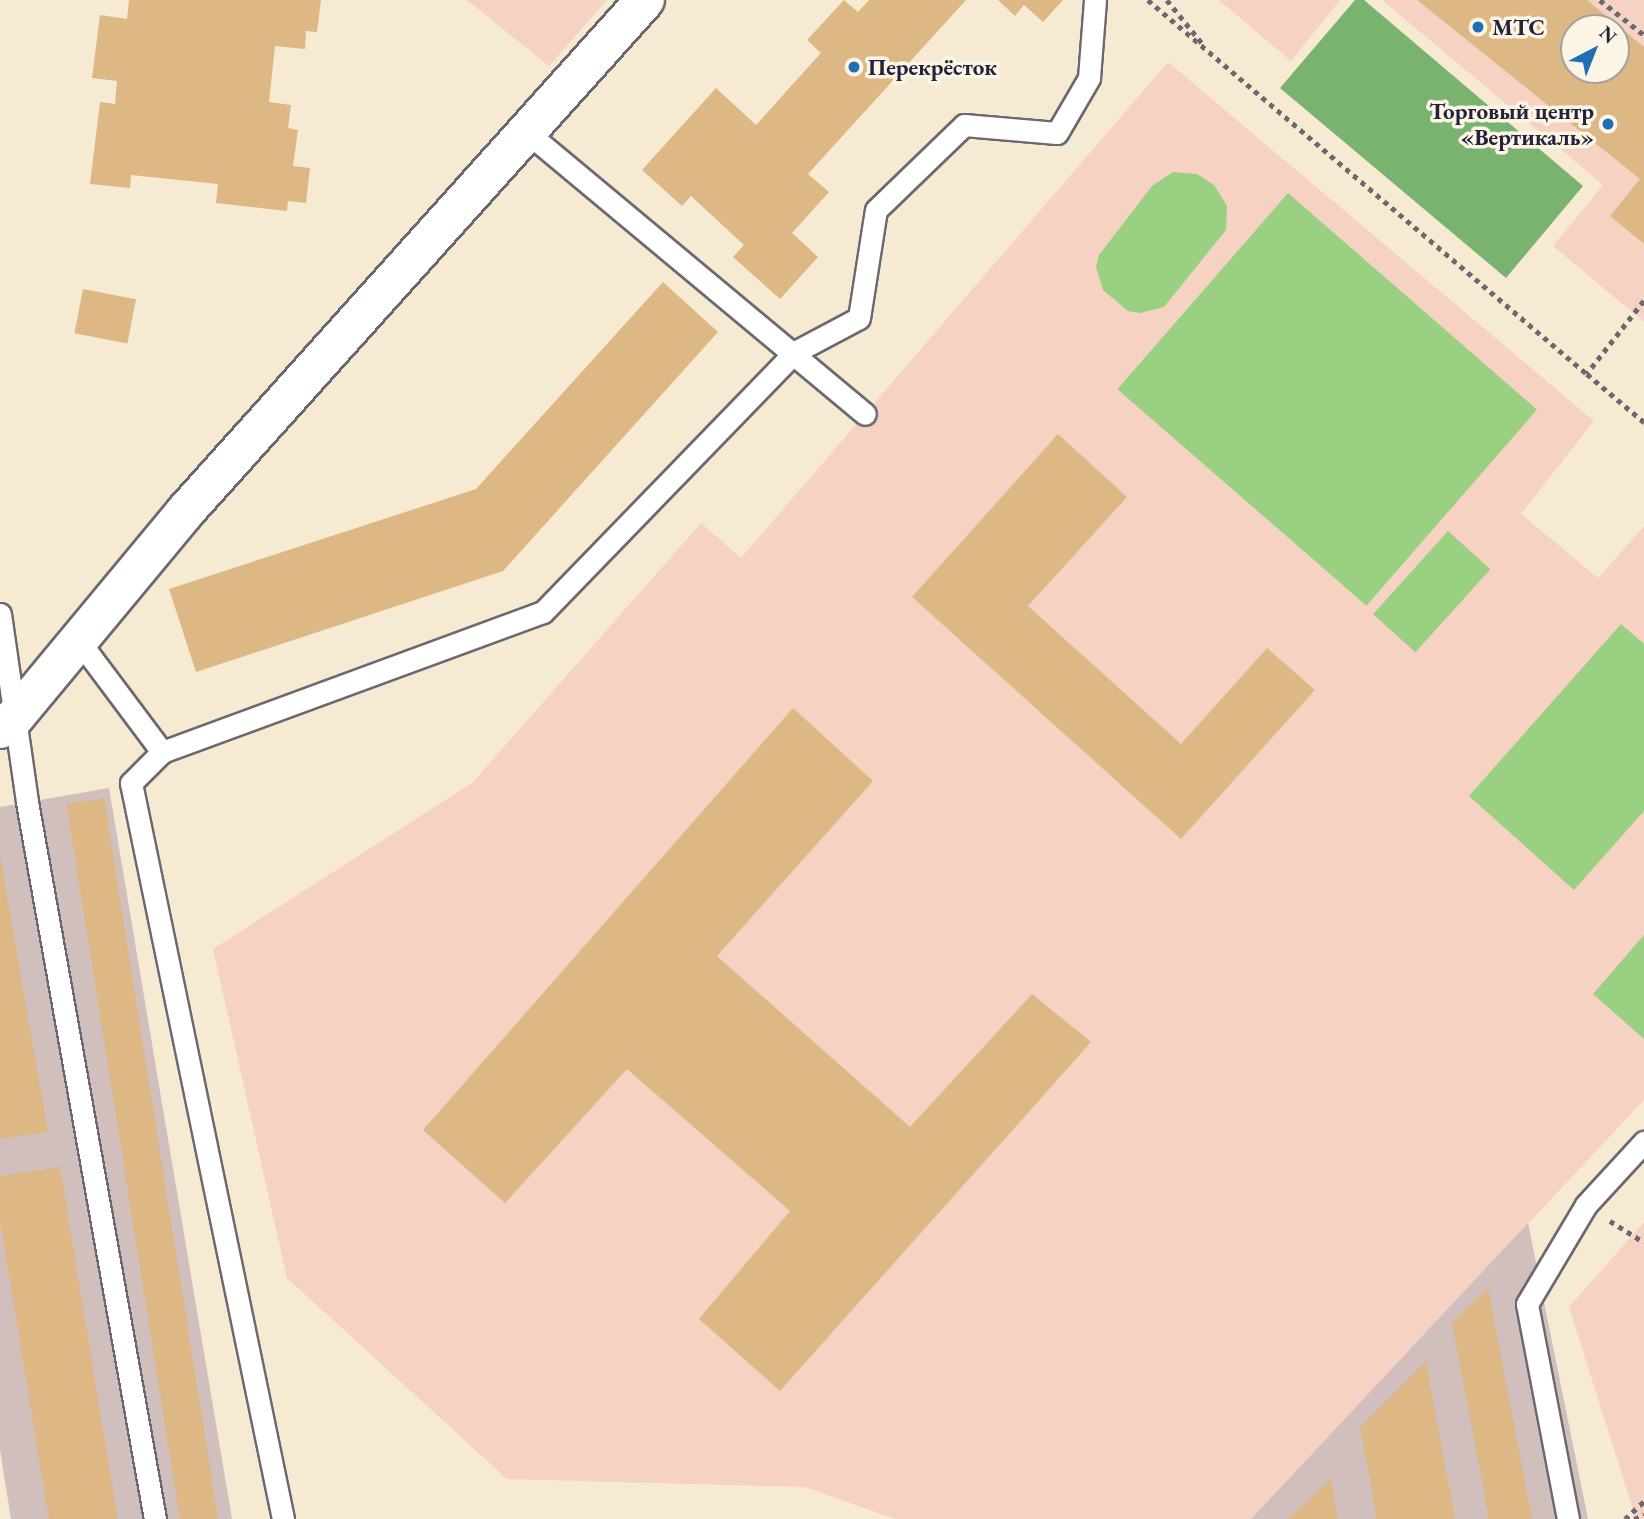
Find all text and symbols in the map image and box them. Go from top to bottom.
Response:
place label: МТС [1492,13,1545,41]
north arrow [1560,14,1630,84]
marker: МТС [1470,19,1486,35]
text: N [1594,20,1622,49]
place label: Перекрёсток [868,53,997,81]
marker: Перекрёсток [846,59,862,75]
place label: Торговый центр «Вертикаль» [1429,97,1594,151]
marker: Торговый центр «Вертикаль» [1600,116,1616,132]

